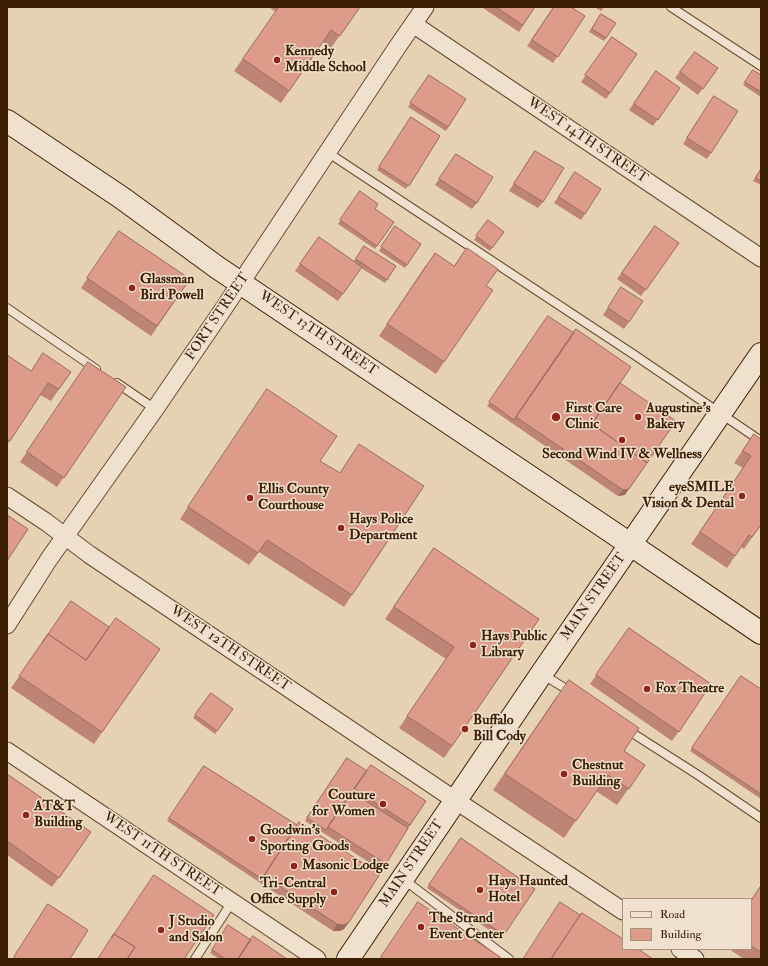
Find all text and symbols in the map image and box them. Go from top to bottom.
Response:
place label: Kennedy Middle School [285,44,366,76]
marker: Kennedy Middle School [272,55,282,65]
street label: WEST 14TH STREET [524,94,650,188]
street label: FORT STREET [183,270,253,364]
place label: Glassman Bird Powell [140,272,204,304]
marker: Glassman Bird Powell [127,283,137,293]
street label: WEST 13TH STREET [256,288,380,380]
place label: First Care Clinic [565,401,622,434]
place label: Augustine's Bakery [646,401,711,434]
marker: First Care Clinic [550,411,562,423]
marker: Augustine's Bakery [633,412,643,422]
marker: Second Wind IV & Wellness [617,435,627,445]
place label: Second Wind IV & Wellness [542,447,702,463]
place label: eyeSMILE Vision & Dental [642,480,734,512]
place label: Ellis County Courthouse [258,482,329,514]
marker: eyeSMILE Vision & Dental [737,491,747,501]
marker: Ellis County Courthouse [245,493,255,503]
place label: Hays Police Department [349,512,417,544]
marker: Hays Police Department [336,523,346,533]
street label: MAIN STREET [558,550,630,644]
street label: WEST 12TH STREET [167,603,293,695]
place label: Hays Public Library [481,629,547,662]
marker: Hays Public Library [468,640,478,650]
place label: Fox Theatre [655,681,724,697]
marker: Fox Theatre [642,684,652,694]
place label: Buffalo Bill Cody [473,713,526,746]
marker: Buffalo Bill Cody [460,724,470,734]
place label: Chestnut Building [572,758,624,790]
marker: Chestnut Building [559,769,569,779]
place label: Couture for Women [312,788,375,820]
place label: AT&T Building [34,799,82,832]
marker: Couture for Women [378,799,388,809]
street label: WEST 11TH STREET [100,809,224,901]
marker: AT&T Building [21,810,31,820]
street label: MAIN STREET [376,817,448,911]
place label: Goodwin's Sporting Goods [260,823,349,856]
marker: Goodwin's Sporting Goods [247,834,257,844]
place label: Masonic Lodge [302,858,389,874]
marker: Masonic Lodge [289,861,299,871]
place label: Hays Haunted Hotel [488,874,568,906]
place label: Tri-Central Office Supply [250,876,326,908]
marker: Hays Haunted Hotel [475,885,485,895]
marker: Tri-Central Office Supply [329,887,339,897]
legend [622,898,752,950]
text: Road [660,907,685,922]
place label: The Strand Event Center [429,911,504,944]
place label: J Studio and Salon [169,914,223,946]
marker: The Strand Event Center [416,922,426,932]
marker: J Studio and Salon [156,925,166,935]
text: Building [660,927,701,942]

